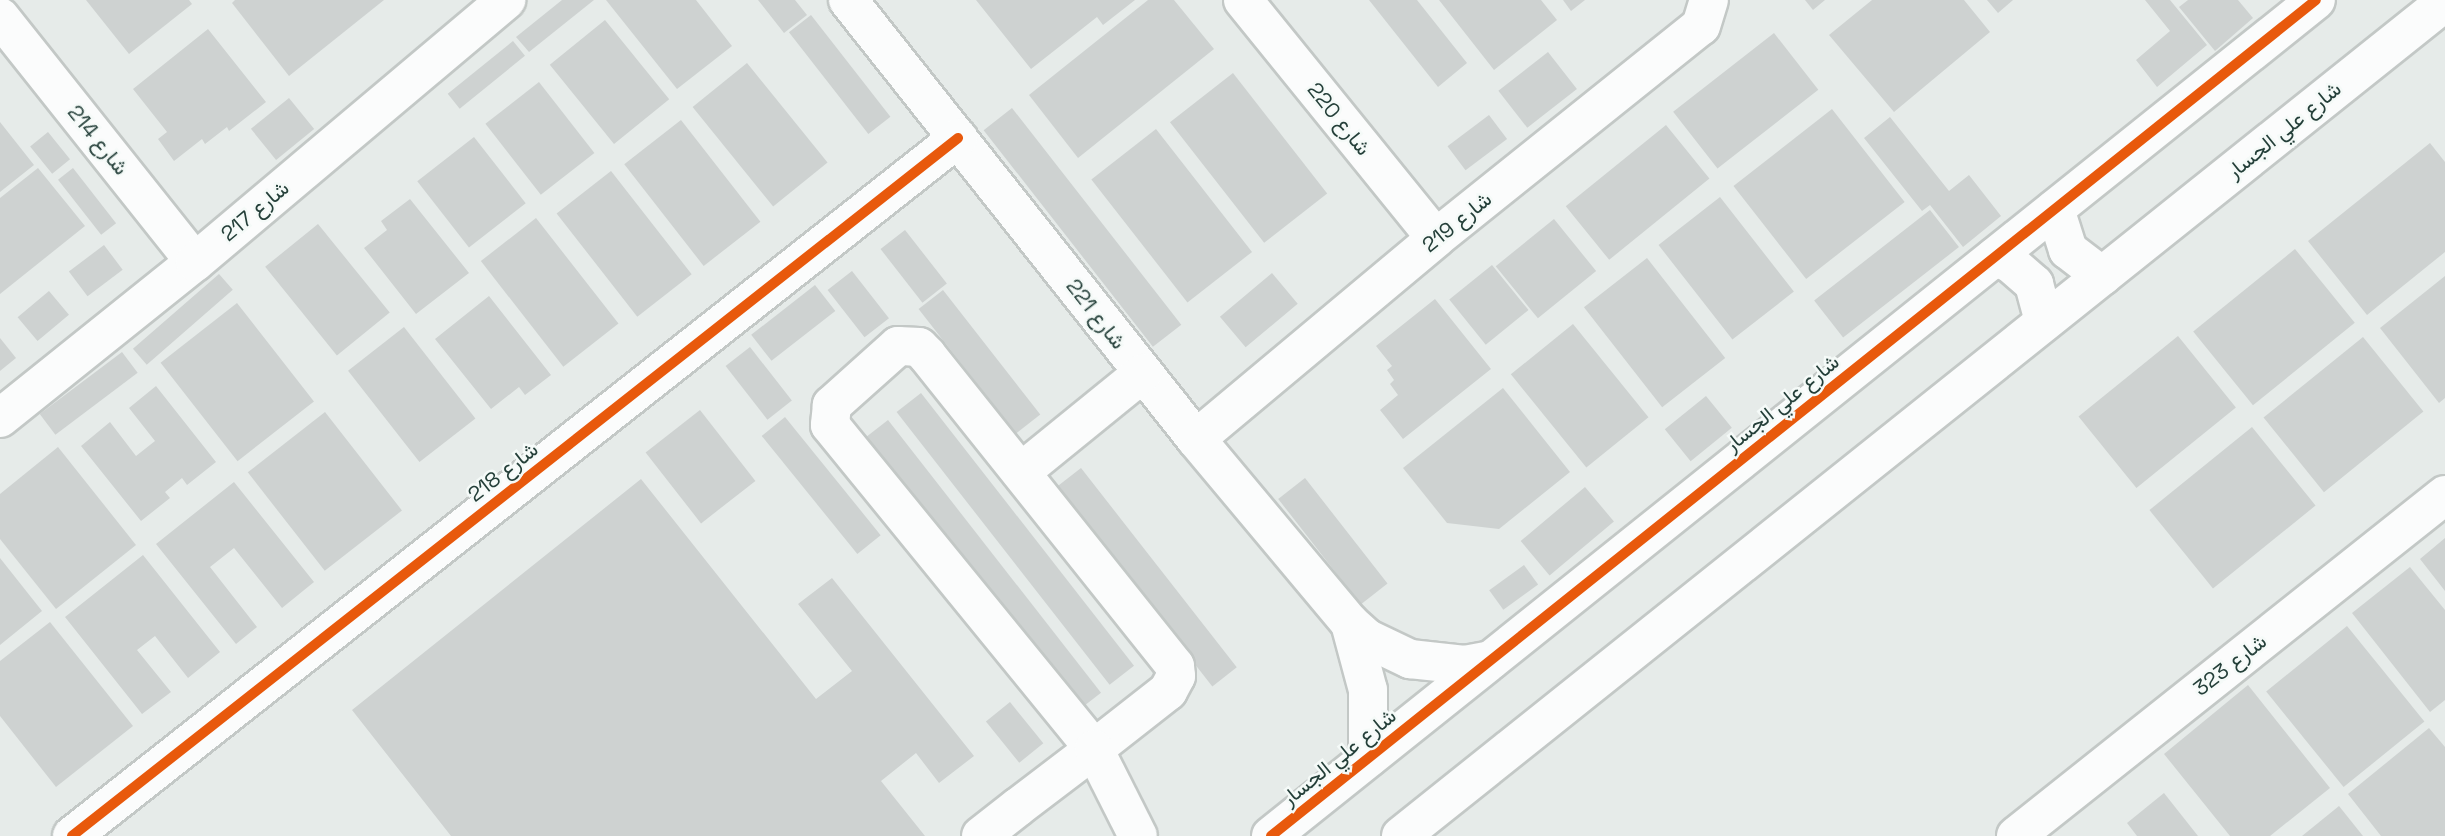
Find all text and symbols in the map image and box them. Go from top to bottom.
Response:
street label: شارع علي الجسار [2222,76,2346,184]
street label: شارع 220 [1302,77,1376,161]
street label: شارع 214 [62,100,134,180]
street label: شارع 217 [216,175,294,247]
street label: شارع 219 [1417,186,1497,258]
street label: شارع 221 [1061,274,1131,354]
street label: شارع علي الجسار [1720,349,1844,457]
street label: شارع 218 [463,437,543,507]
street label: شارع 323 [2189,629,2271,701]
street label: شارع علي الجسار [1277,703,1401,811]

